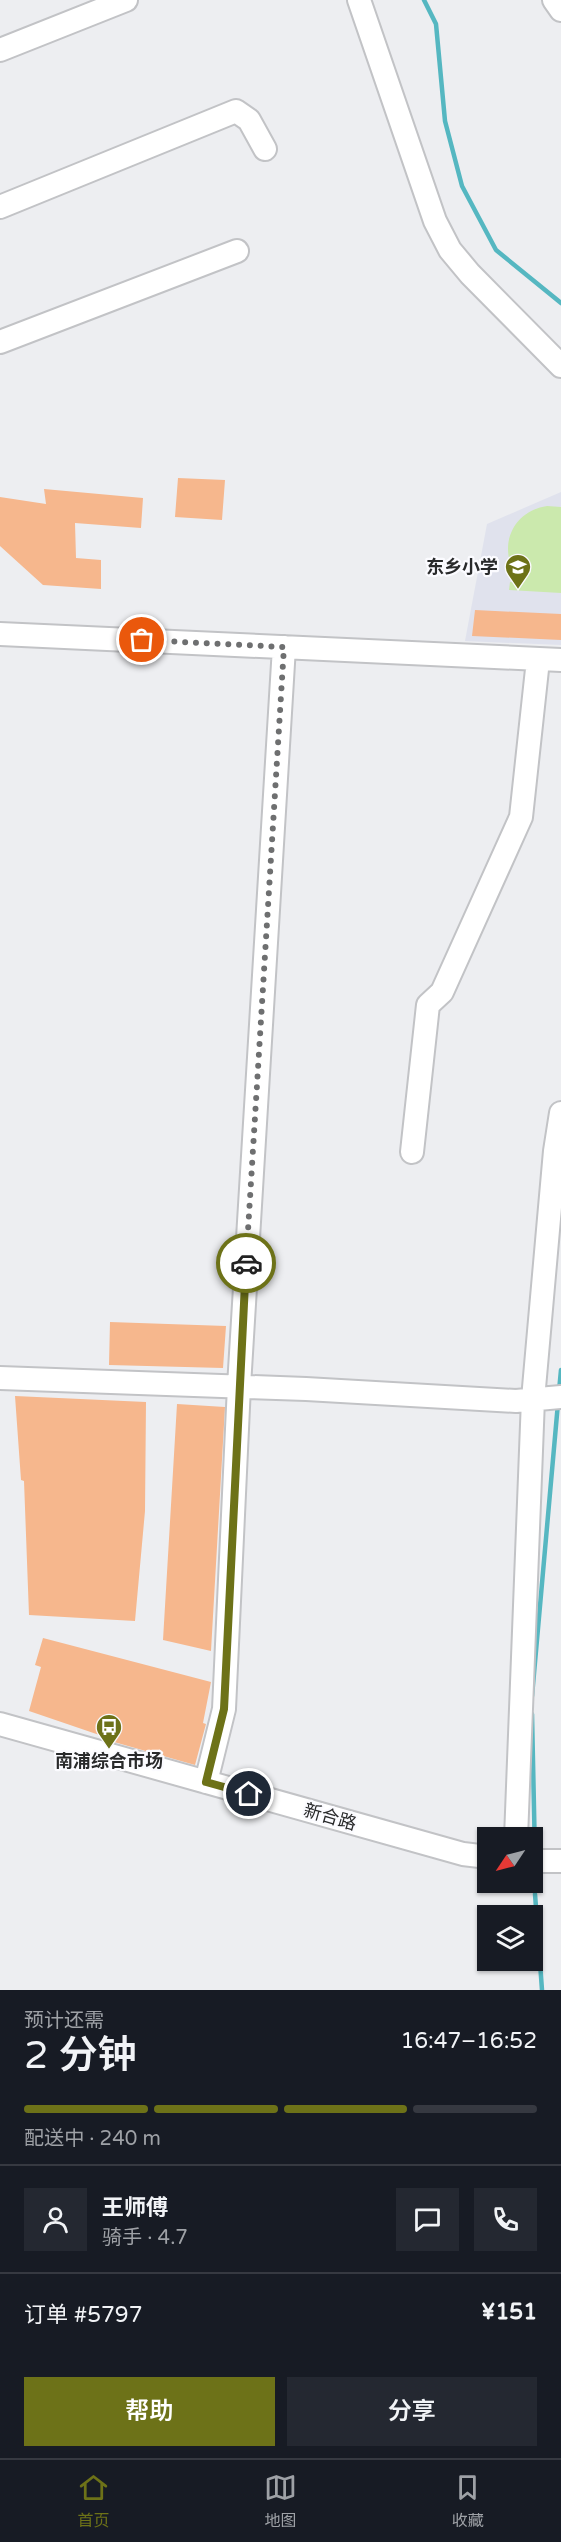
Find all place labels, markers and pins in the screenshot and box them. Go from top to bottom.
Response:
school or university icon: 东乡小学 [503,552,533,590]
place label: 东乡小学 [426,556,498,578]
pin [116,614,167,665]
bus stop icon: 南浦综合市场 [94,1712,124,1750]
place label: 南浦综合市场 [55,1750,163,1772]
pin [223,1768,274,1819]

